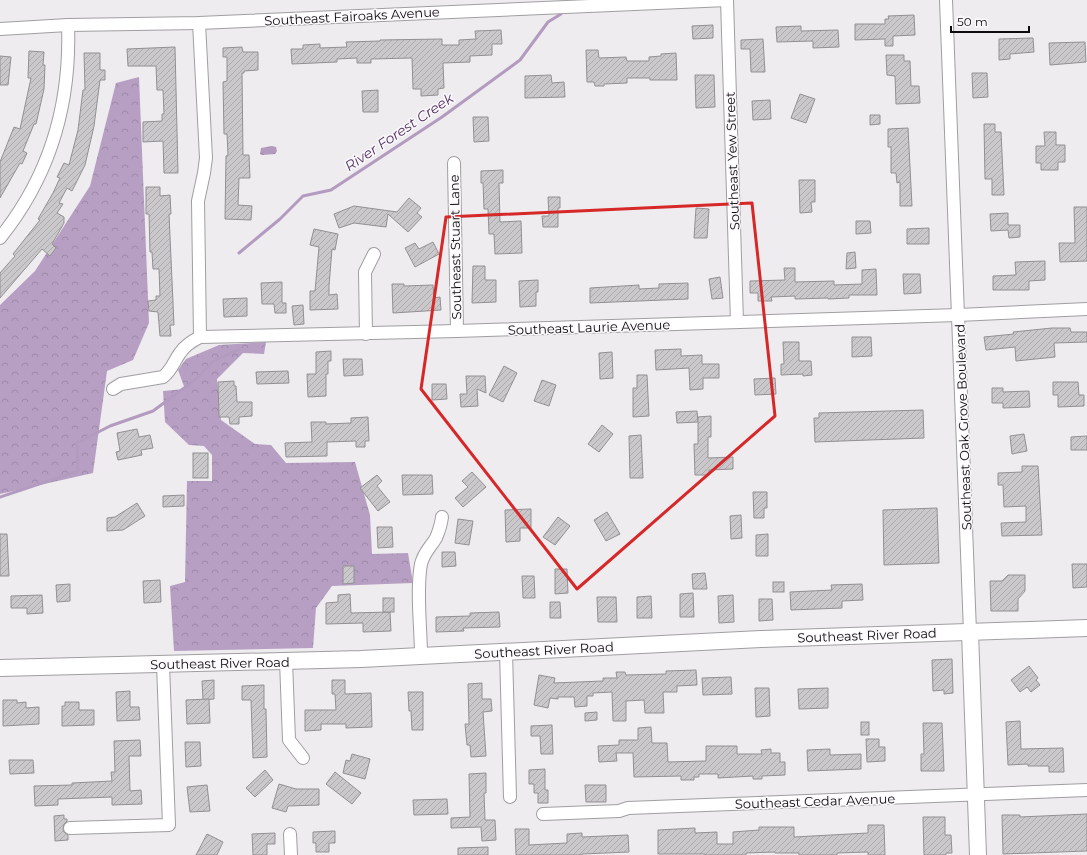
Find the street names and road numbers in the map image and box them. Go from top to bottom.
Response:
street label: Southeast Fairoaks Avenue [264,3,440,29]
street label: Southeast Yew Street [722,91,742,231]
street label: Southeast Stuart Lane [446,174,464,320]
street label: Southeast Laurie Avenue [508,316,671,338]
street label: Southeast Oak Grove Boulevard [951,324,975,530]
street label: Southeast River Road [797,625,937,645]
street label: Southeast River Road [474,638,614,662]
street label: Southeast River Road [150,654,290,672]
street label: Southeast Cedar Avenue [735,790,895,812]

